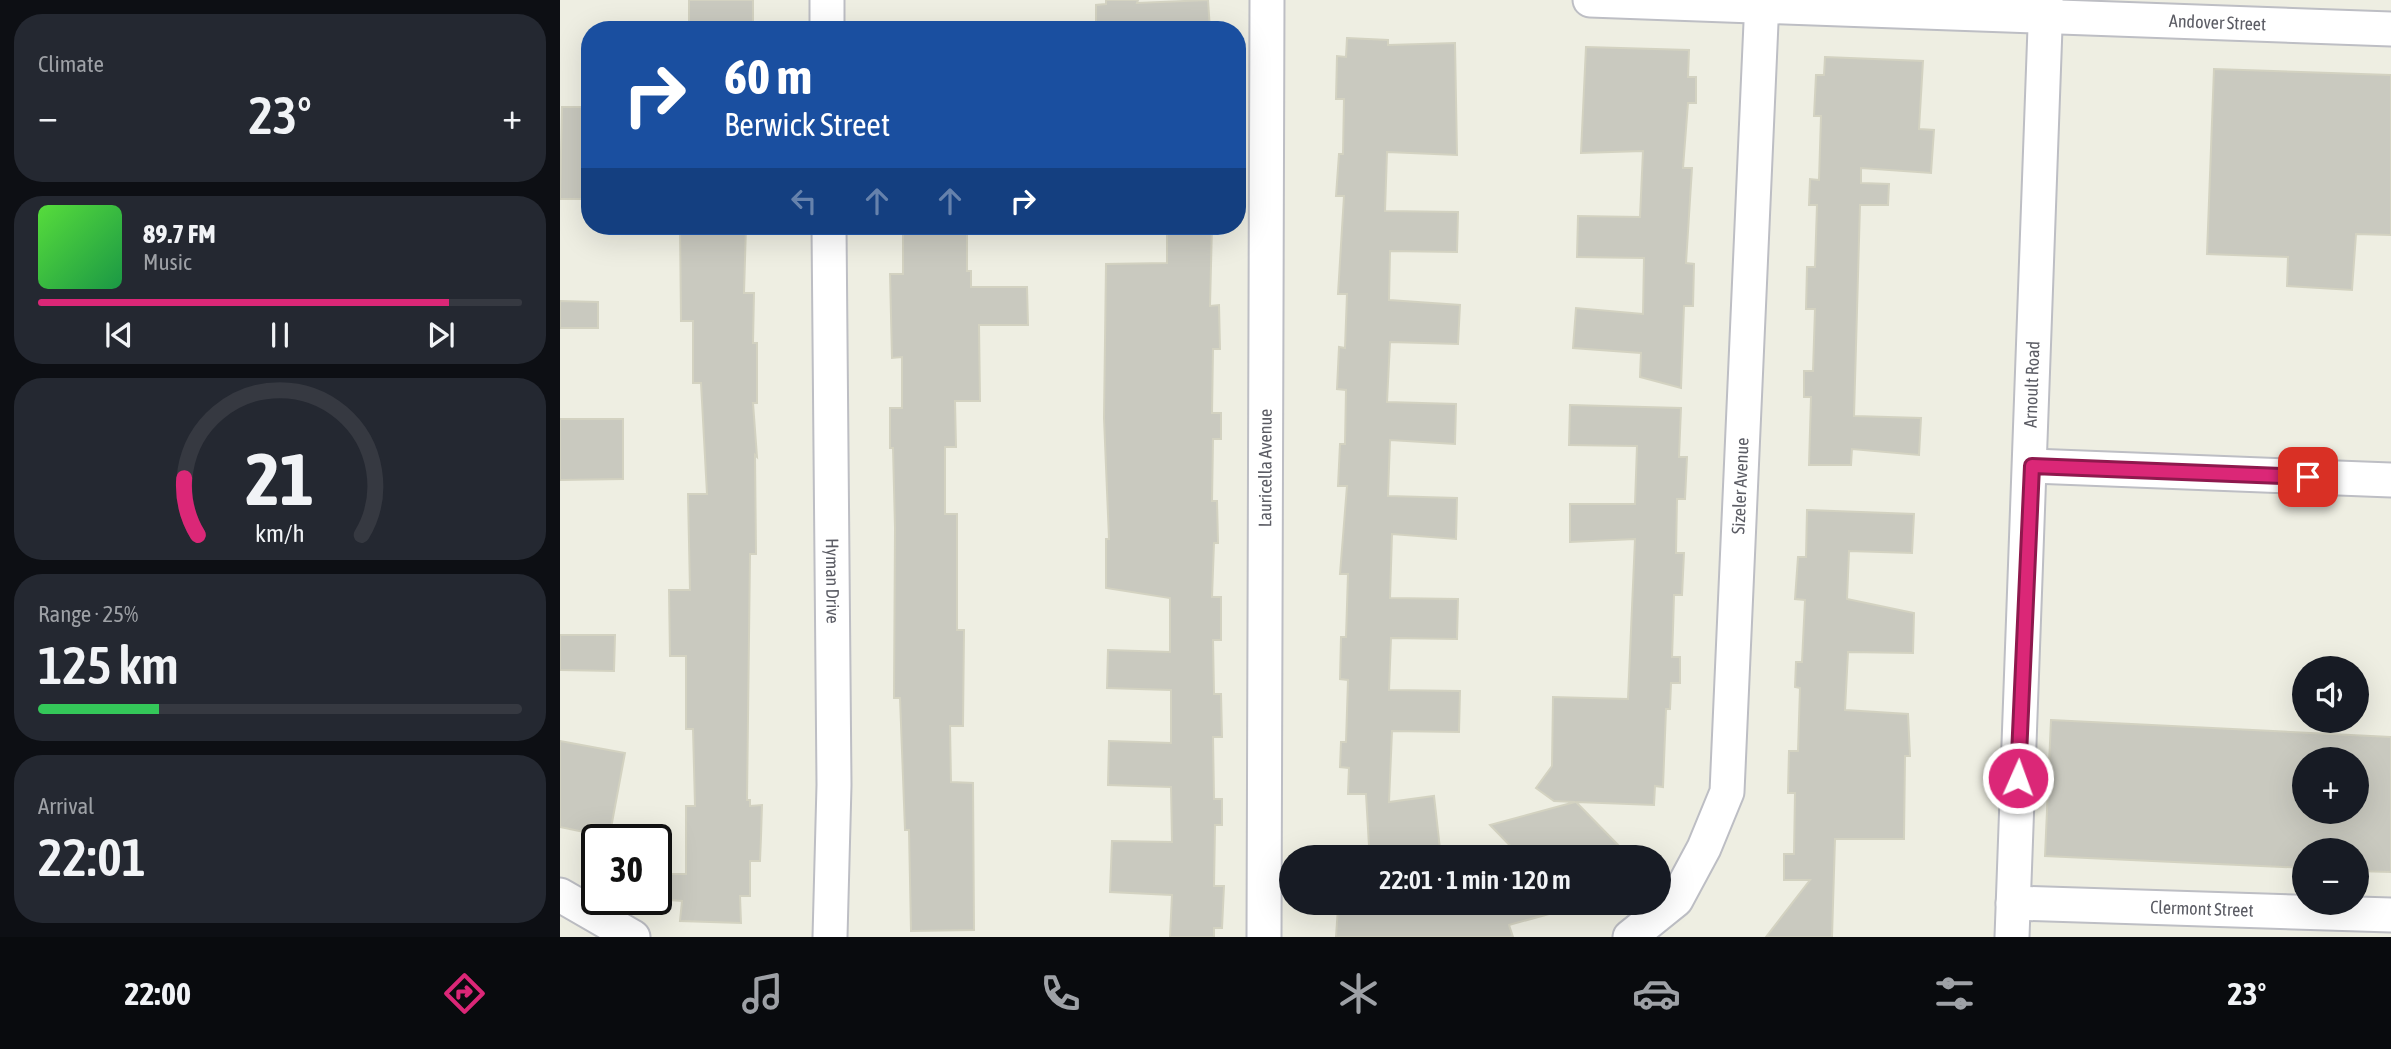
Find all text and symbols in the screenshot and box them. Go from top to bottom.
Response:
street label: Andover Street [2169,10,2267,34]
text: 60 m [724,48,812,104]
icon: right [609,49,700,140]
text: Climate [38,51,104,77]
text: 23° [248,85,312,145]
text: − [38,94,58,137]
text: + [502,94,522,137]
text: Berwick Street [724,106,890,143]
icon: left [785,182,823,220]
icon: ahead [858,182,896,220]
icon: ahead [931,182,969,220]
icon: right [1004,182,1042,220]
text: 89.7 FM [143,219,216,249]
text: Music [143,249,191,275]
icon: previous [100,316,138,354]
icon: pause [261,316,299,354]
icon: next [422,316,460,354]
street label: Arnoult Road [2019,341,2044,428]
street label: Lauricella Avenue [1254,409,1276,527]
text: 21 [246,437,314,520]
street label: Sizeler Avenue [1727,437,1753,535]
pin [2278,447,2338,507]
icon: arrive [2289,458,2327,496]
text: km/h [255,518,305,546]
street label: Hyman Drive [822,538,844,624]
text: Range · 25% [38,601,138,627]
text: 125 km [38,635,179,695]
map controls [2292,656,2369,915]
button: sound [2292,656,2369,733]
position arrow [1981,741,2055,815]
button: + [2292,747,2369,824]
text: Arrival [38,793,94,819]
speed limit sign: 30 [581,824,672,915]
text: 22:01 [38,827,146,887]
button: − [2292,838,2369,915]
text: 22:01 · 1 min · 120 m [1379,865,1571,895]
street label: Clermont Street [2150,896,2254,921]
icon: directions [440,969,489,1018]
icon: music [738,969,787,1018]
icon: phone [1036,969,1085,1018]
icon: climate [1334,969,1383,1018]
icon: car [1632,969,1681,1018]
icon: filters [1930,969,1979,1018]
text: 22:00 [124,975,191,1012]
text: 23° [2228,975,2266,1012]

